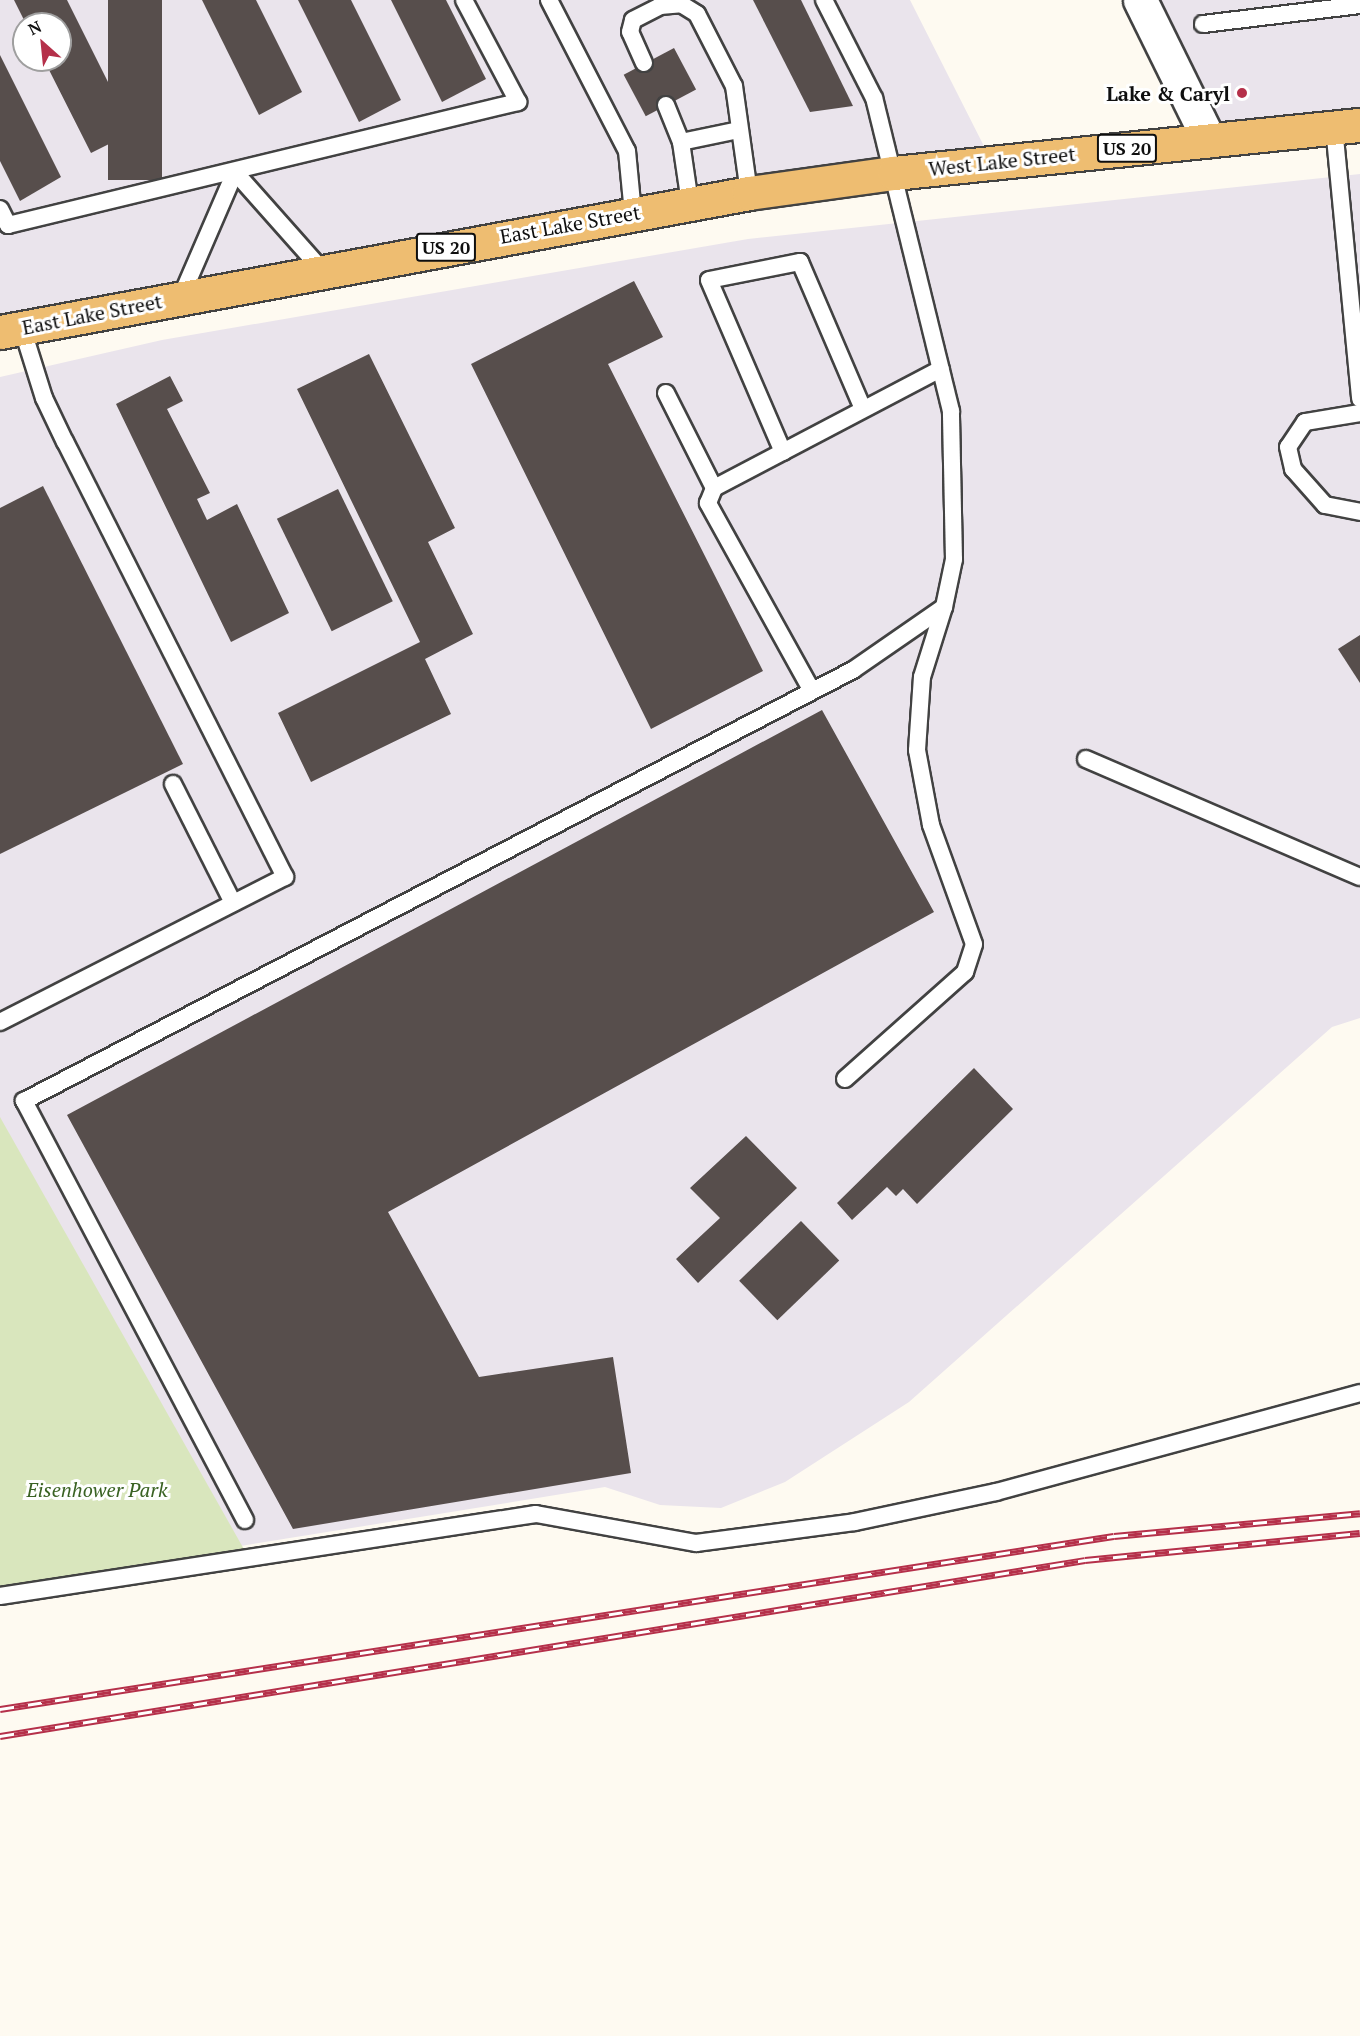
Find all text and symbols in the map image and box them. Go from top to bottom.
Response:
north arrow [12,12,72,72]
text: N [24,15,45,40]
place label: Lake & Caryl [1106,81,1230,105]
marker: Lake & Caryl [1235,86,1249,100]
road number: US 20 [1096,133,1158,163]
street label: West Lake Street [927,141,1077,181]
street label: East Lake Street [498,200,642,248]
road number: US 20 [414,232,478,262]
street label: East Lake Street [20,289,164,339]
park label: Eisenhower Park [26,1477,168,1501]

